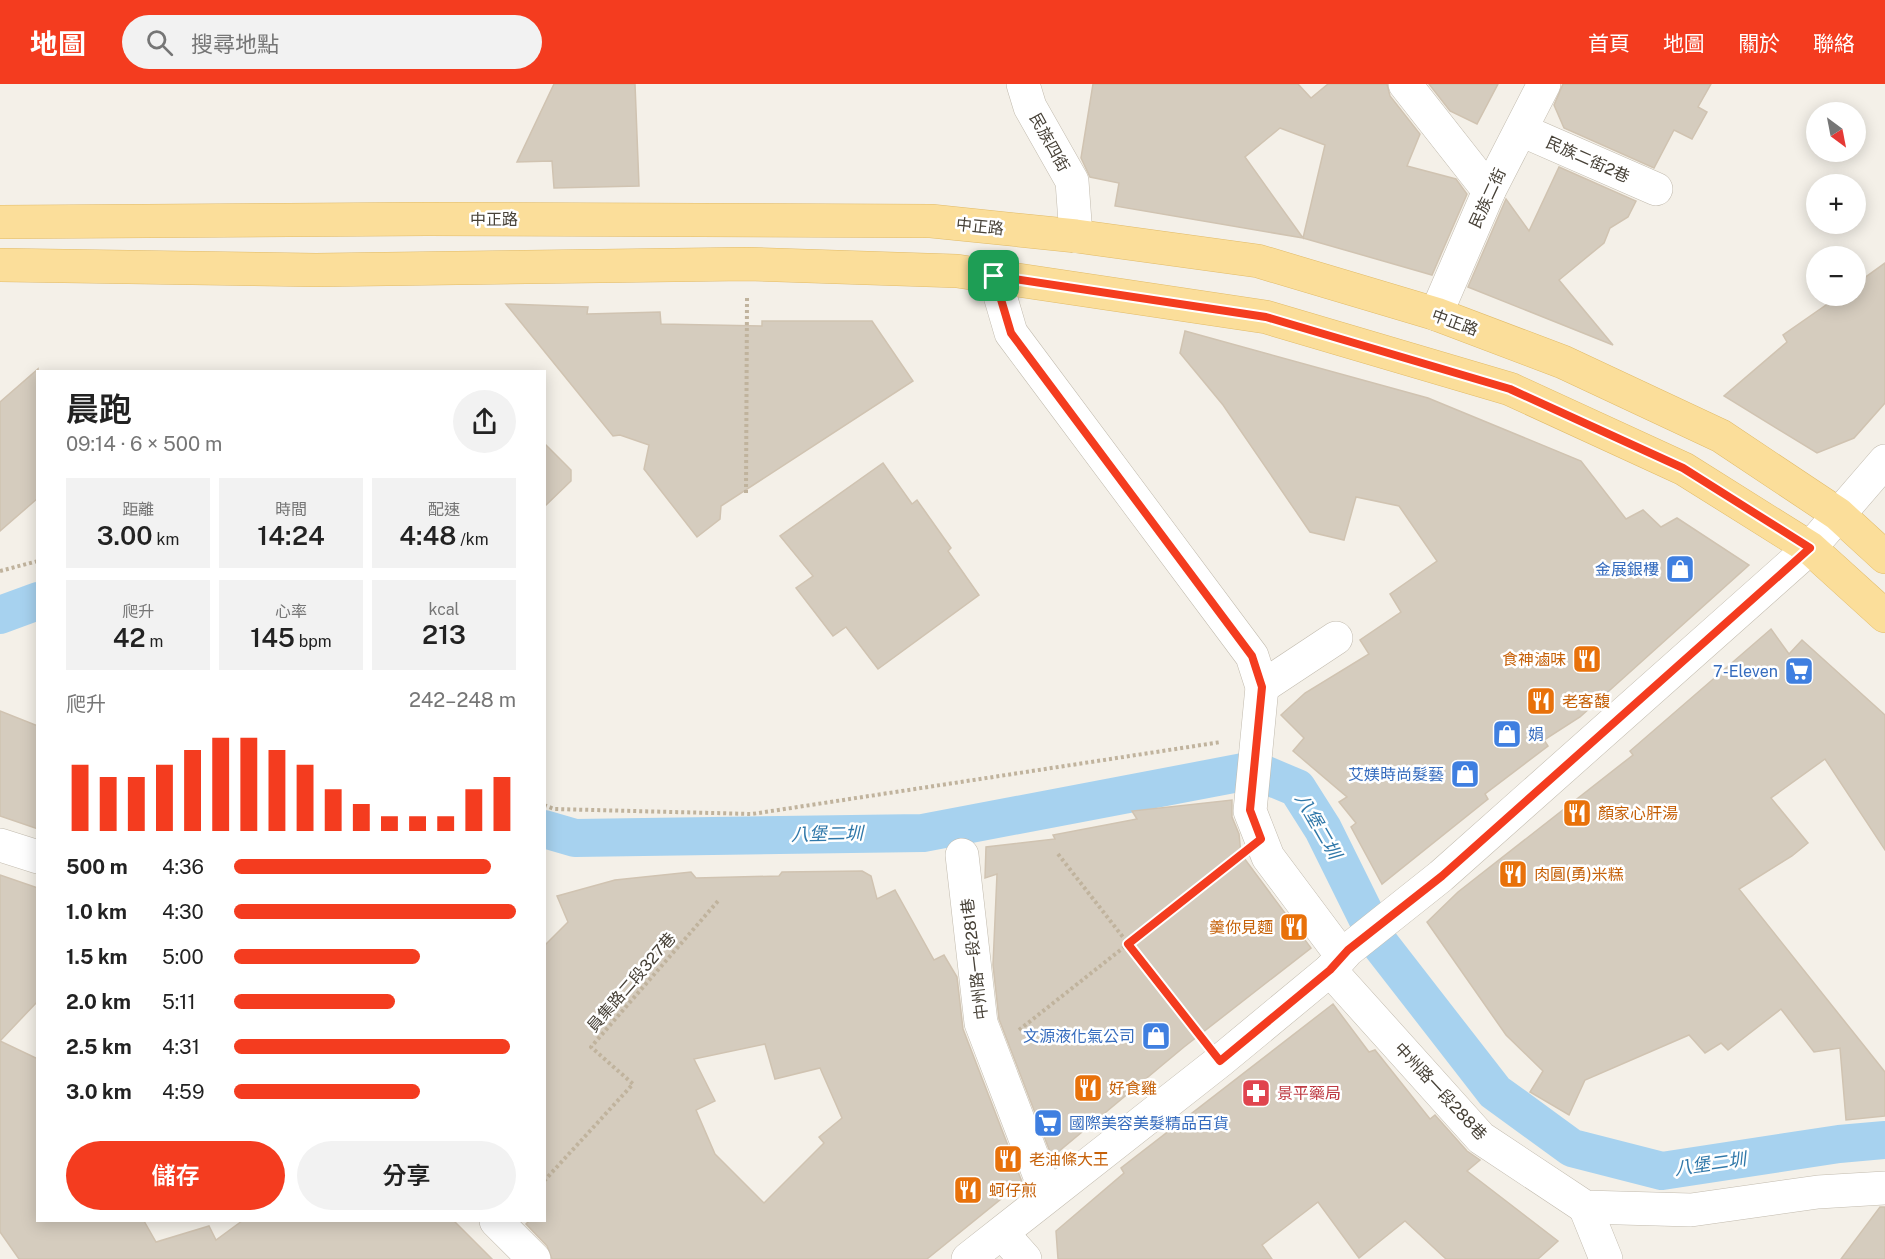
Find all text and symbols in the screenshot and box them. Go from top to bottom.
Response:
search box [122,15,542,69]
icon: search [143,26,176,59]
text: 地圖 [30,27,86,60]
text: 搜尋地點 [191,31,279,57]
text: 首頁 [1588,31,1630,56]
text: 地圖 [1663,31,1705,56]
text: 關於 [1738,31,1780,56]
text: 聯絡 [1813,31,1855,56]
north arrow [1806,102,1866,162]
map controls [1806,102,1866,306]
street label: 民族四街 [1026,110,1073,175]
street label: 民族二街2巷 [1543,133,1633,186]
street label: 民族二街 [1465,165,1510,231]
button: + [1806,174,1866,234]
street label: 中正路 [470,210,518,229]
street label: 中正路 [955,215,1005,238]
button: − [1806,246,1866,306]
pin [968,250,1019,301]
icon: arrive [977,259,1010,292]
street label: 中正路 [1429,305,1481,340]
text: 晨跑 [66,390,132,428]
button: share [453,390,516,453]
text: 09:14 · 6 × 500 m [66,432,222,456]
text: 距離 [122,500,154,519]
text: 時間 [275,500,307,519]
text: 配速 [428,500,460,519]
text: 3.00 [97,520,153,551]
text: 14:24 [257,520,325,551]
text: 4:48 [399,520,456,551]
text: km [153,530,179,549]
text: /km [456,530,489,549]
shop icon: 金展銀樓 [1664,553,1696,585]
place label: 金展銀樓 [1595,560,1659,579]
text: kcal [429,600,459,619]
text: 爬升 [122,602,154,621]
text: 心率 [275,602,307,621]
text: 213 [422,619,466,650]
text: 42 [113,622,146,653]
text: 145 [250,622,295,653]
text: m [146,632,163,651]
text: bpm [295,632,332,651]
restaurant icon: 食神滷味 [1571,643,1603,675]
place label: 食神滷味 [1502,650,1566,669]
supermarket icon: 7-Eleven [1783,655,1815,687]
place label: 7-Eleven [1713,662,1778,681]
restaurant icon: 老客馥 [1525,685,1557,717]
text: 242–248 m [409,688,516,712]
text: 爬升 [66,692,106,716]
place label: 老客馥 [1562,692,1610,711]
shop icon: 娟 [1491,718,1523,750]
place label: 娟 [1528,725,1544,744]
shop icon: 艾媄時尚髮藝 [1449,758,1481,790]
place label: 艾媄時尚髮藝 [1348,765,1444,784]
water label: 八堡二圳 [1291,789,1347,865]
restaurant icon: 顏家心肝湯 [1561,797,1593,829]
place label: 顏家心肝湯 [1598,804,1678,823]
water label: 八堡二圳 [791,822,866,845]
text: 500 m [66,855,128,879]
text: 4:36 [162,855,204,879]
restaurant icon: 肉圓(勇)米糕 [1497,858,1529,890]
place label: 肉圓(勇)米糕 [1534,865,1624,884]
street label: 中州路一段281巷 [958,897,991,1021]
text: 1.0 km [66,900,127,924]
text: 4:30 [162,900,204,924]
restaurant icon: 羹你見麵 [1278,911,1310,943]
place label: 羹你見麵 [1209,918,1273,937]
street label: 員集路二段327巷 [583,929,680,1036]
text: 1.5 km [66,945,127,969]
text: 5:00 [162,945,204,969]
text: 2.0 km [66,990,131,1014]
text: 5:11 [162,990,196,1014]
shop icon: 文源液化氣公司 [1140,1020,1172,1052]
place label: 文源液化氣公司 [1023,1027,1135,1046]
text: 2.5 km [66,1035,132,1059]
text: 4:31 [162,1035,200,1059]
street label: 中州路一段288巷 [1391,1039,1491,1144]
restaurant icon: 好食雞 [1072,1072,1104,1104]
pharmacy icon: 景平藥局 [1240,1077,1272,1109]
place label: 好食雞 [1109,1079,1157,1098]
text: 3.0 km [66,1080,132,1104]
text: 4:59 [162,1080,204,1104]
place label: 景平藥局 [1277,1084,1341,1103]
supermarket icon: 國際美容美髮精品百貨 [1032,1107,1064,1139]
place label: 國際美容美髮精品百貨 [1069,1114,1229,1133]
button: 儲存 [66,1141,285,1210]
button: 分享 [297,1141,516,1210]
restaurant icon: 老油條大王 [992,1143,1024,1175]
water label: 八堡二圳 [1673,1148,1750,1179]
place label: 老油條大王 [1029,1150,1109,1169]
restaurant icon: 蚵仔煎 [952,1174,984,1206]
place label: 蚵仔煎 [989,1181,1037,1200]

